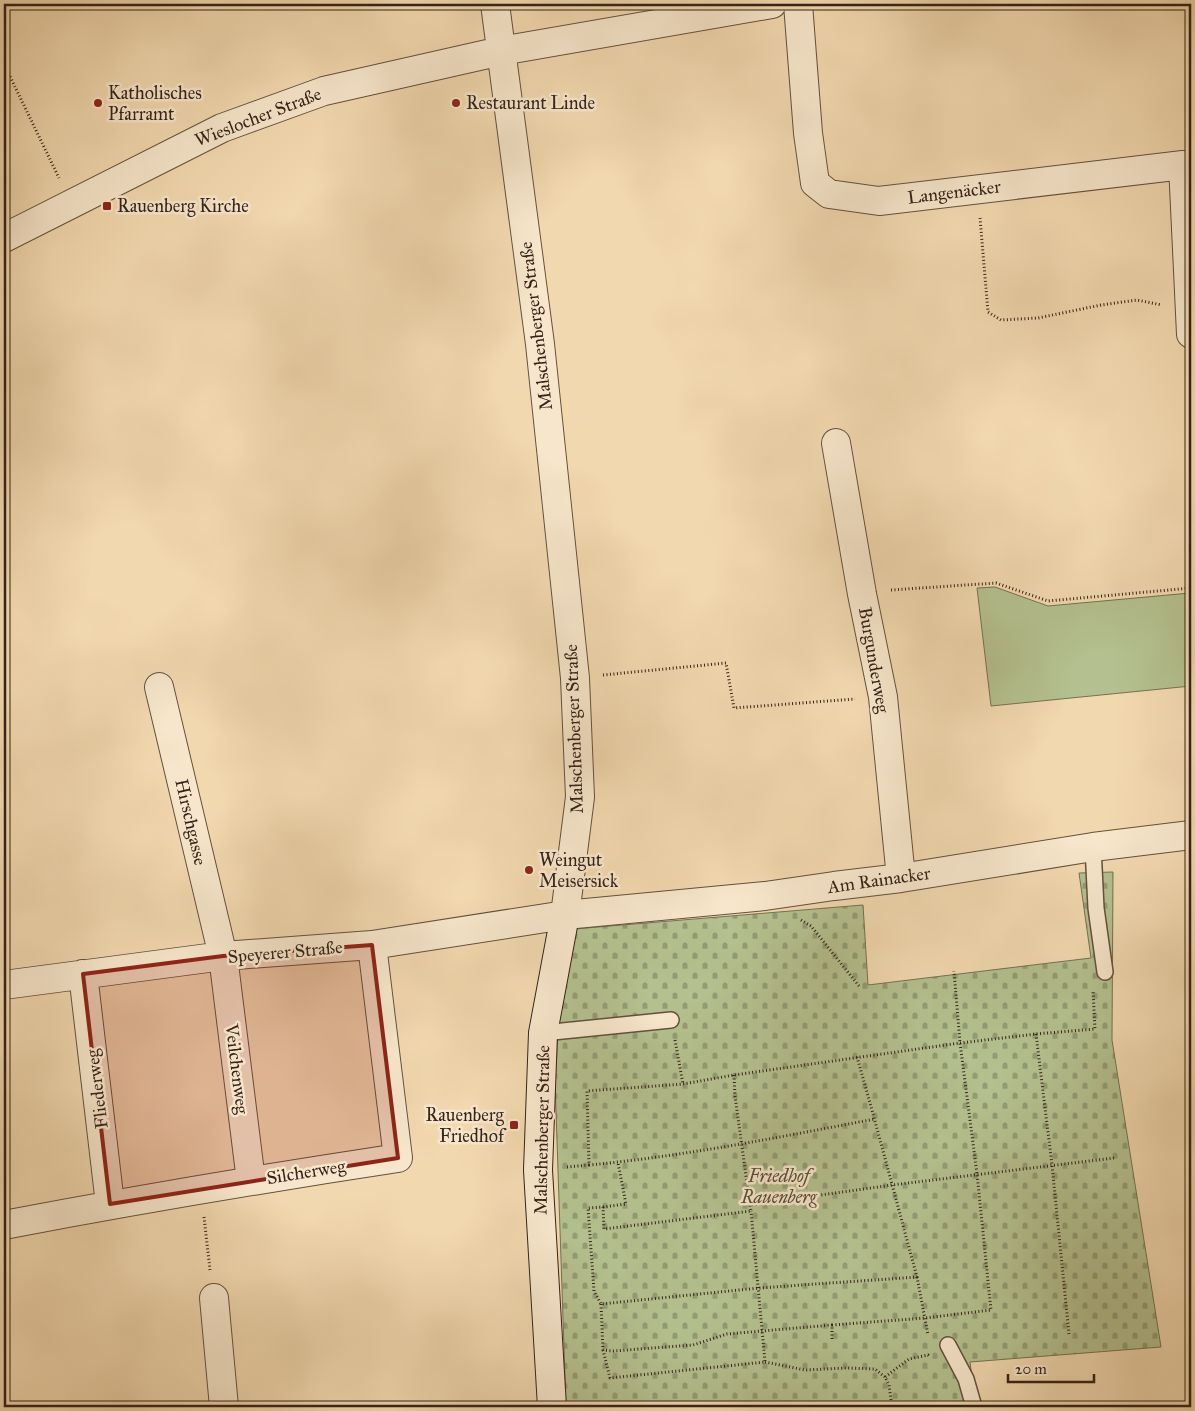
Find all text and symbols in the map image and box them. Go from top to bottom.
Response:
place label: Katholisches Pfarramt [108,82,202,125]
street label: Wieslocher Straße [192,83,324,151]
place label: Restaurant Linde [466,92,595,114]
marker: Katholisches Pfarramt [92,97,104,109]
marker: Restaurant Linde [450,97,462,109]
street label: Langenäcker [906,175,1002,210]
place label: Rauenberg Kirche [117,195,249,218]
marker: Rauenberg Kirche [101,200,113,212]
street label: Malschenberger Straße [515,240,558,412]
street label: Burgunderweg [853,605,894,715]
street label: Malschenberger Straße [560,644,589,814]
street label: Hirschgasse [169,777,212,868]
place label: Weingut Meisersick [539,849,619,892]
street label: Am Rainacker [825,862,932,898]
marker: Weingut Meisersick [523,864,535,876]
street label: Speyerer Straße [227,936,343,968]
street label: Veilchenweg [219,1022,254,1116]
street label: Malschenberger Straße [530,1045,555,1215]
street label: Fliederweg [81,1047,114,1130]
place label: Rauenberg Friedhof [426,1104,507,1147]
marker: Rauenberg Friedhof [508,1119,520,1131]
street label: Silcherweg [265,1155,348,1190]
park label: Friedhof Rauenberg [740,1165,818,1208]
scale bar [1008,1351,1094,1383]
text: 20 m [1015,1360,1047,1378]

